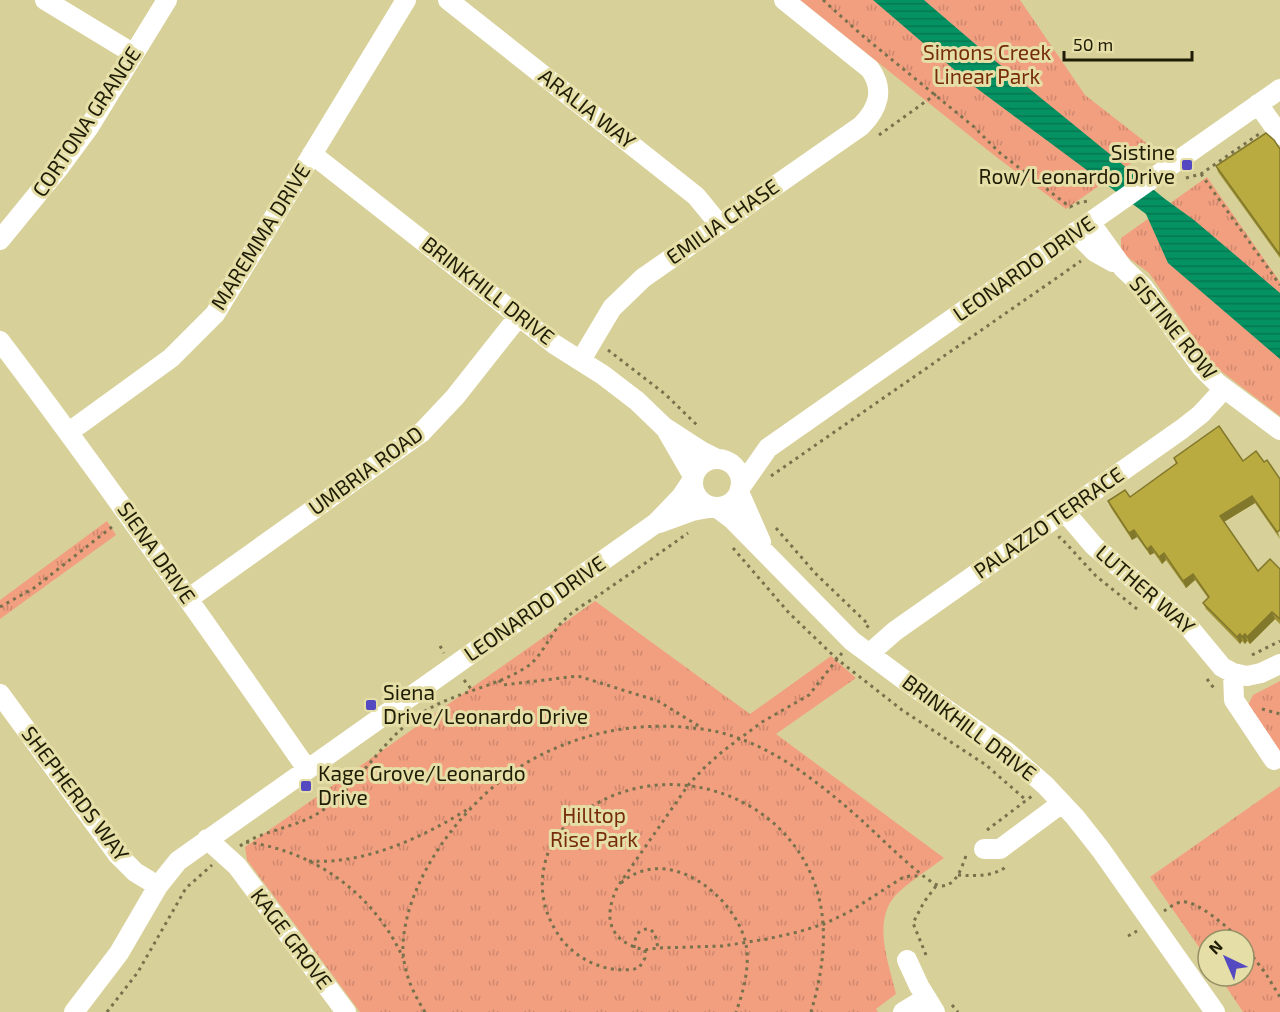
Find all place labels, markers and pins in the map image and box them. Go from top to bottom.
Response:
place label: Sistine Row/Leonardo Drive [979,139,1175,188]
marker: Sistine Row/Leonardo Drive [1180,158,1194,172]
place label: Siena Drive/Leonardo Drive [383,679,588,728]
marker: Siena Drive/Leonardo Drive [364,698,378,712]
place label: Kage Grove/Leonardo Drive [318,760,526,809]
marker: Kage Grove/Leonardo Drive [299,779,313,793]

